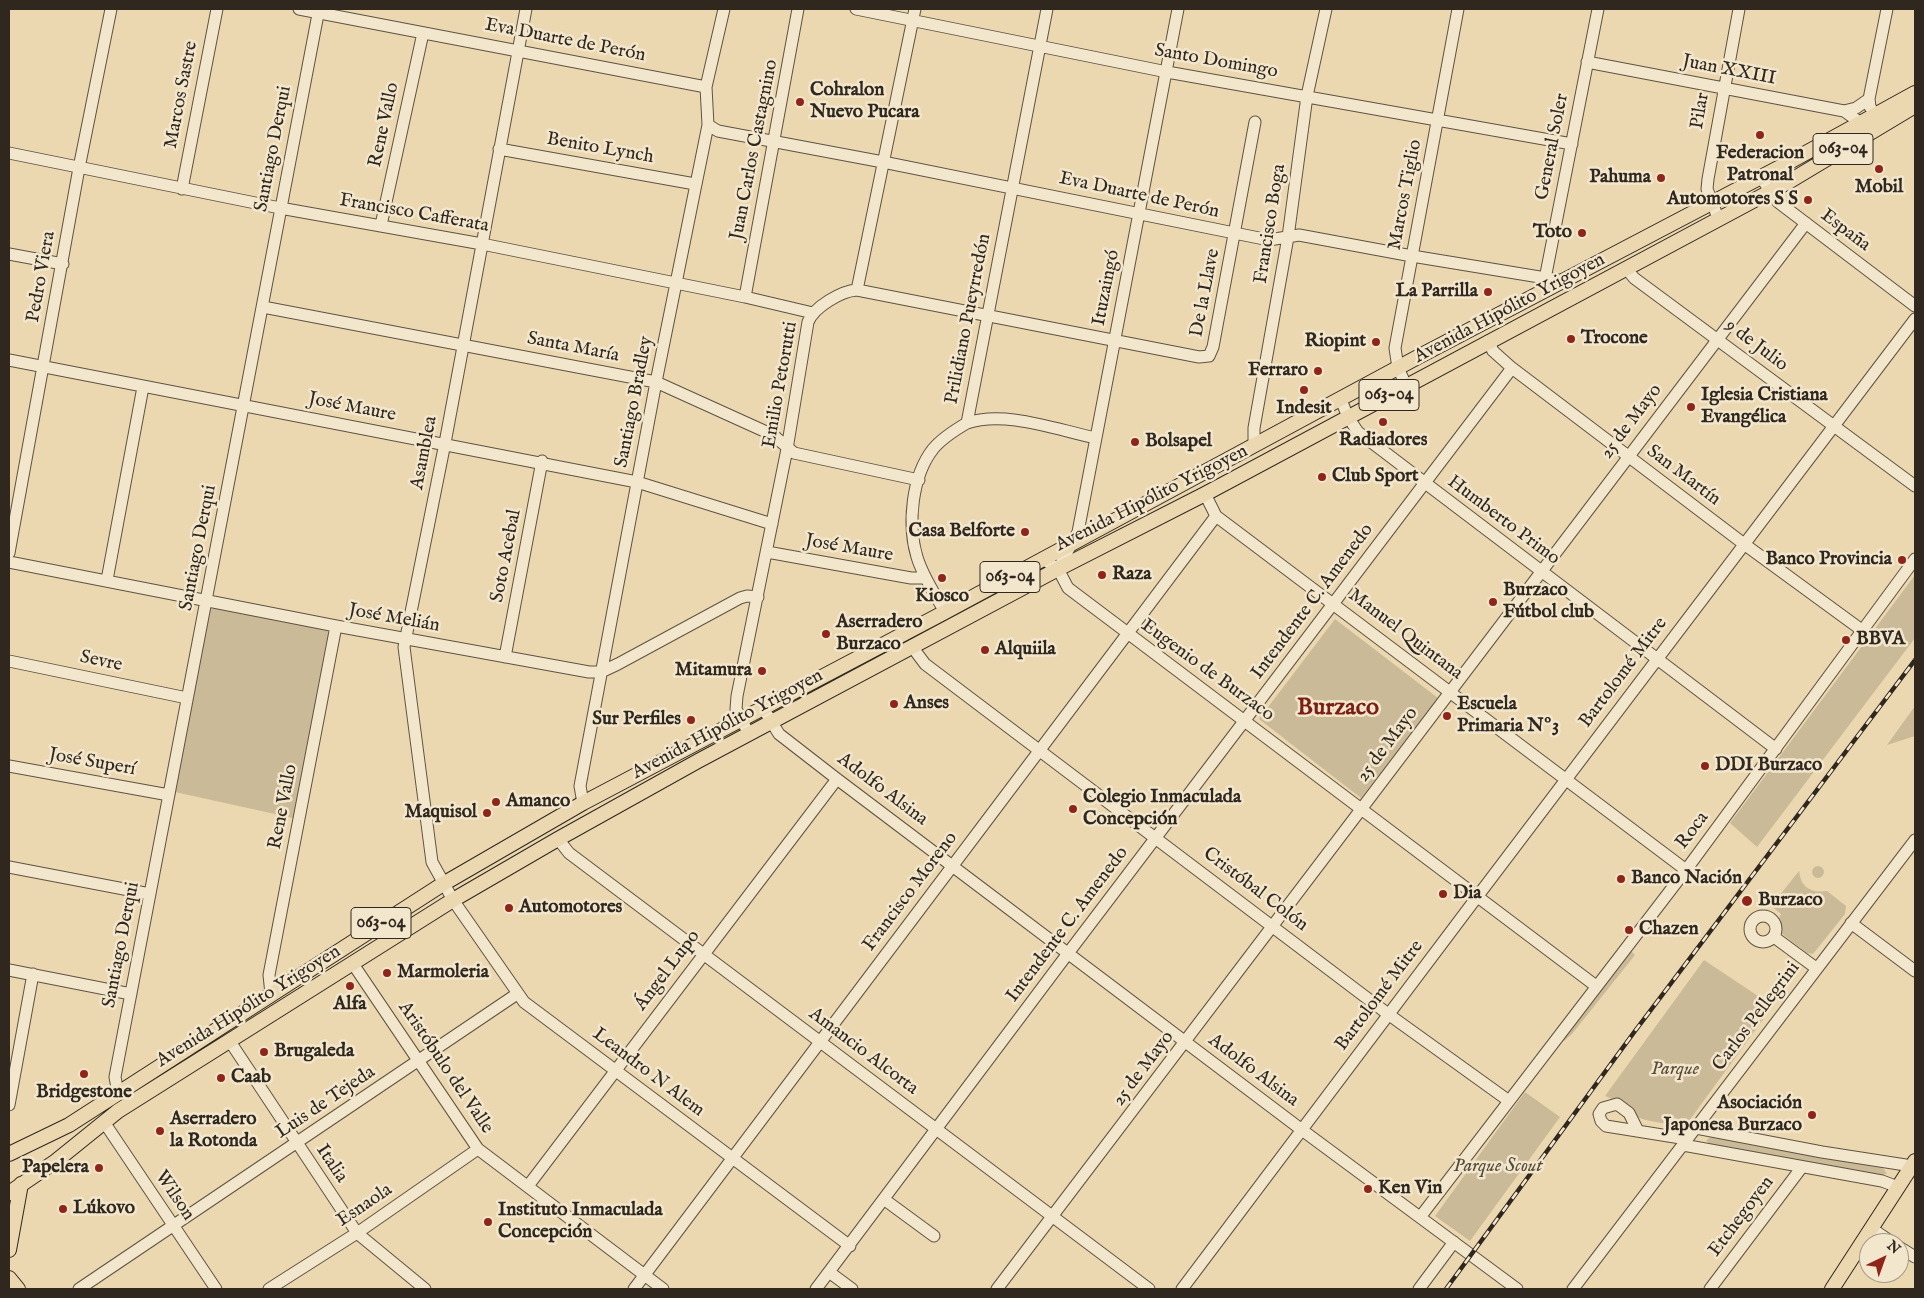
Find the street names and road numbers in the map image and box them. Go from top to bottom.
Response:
street label: Eva Duarte de Perón [483,14,647,68]
street label: Marcos Sastre [160,39,204,151]
street label: Santo Domingo [1153,40,1279,84]
street label: Juan XXIII [1680,51,1778,91]
street label: Juan Carlos Castagnino [726,58,784,242]
street label: Rene Vallo [365,81,405,169]
street label: Santiago Derqui [251,84,297,214]
street label: Pilar [1687,91,1715,131]
street label: General Soler [1532,92,1574,202]
street label: Benito Lynch [545,128,655,170]
road number: 063-04 [1813,134,1873,164]
street label: Marcos Tiglio [1384,138,1428,252]
street label: Francisco Boga [1250,163,1292,285]
street label: Eva Duarte de Perón [1057,168,1221,224]
street label: Francisco Cafferata [338,190,490,238]
street label: España [1816,205,1874,257]
street label: Pedro Viera [23,230,61,324]
street label: Prilidiano Pueyrredón [941,232,997,406]
street label: De la Llave [1186,247,1226,339]
street label: Ituzaingó [1088,248,1126,328]
street label: Avenida Hipólito Yrigoyen [1411,249,1609,369]
street label: 9 de Julio [1720,315,1792,377]
street label: Emilio Petorutti [759,320,803,450]
street label: Santa María [525,328,621,368]
street label: Santiago Bradley [611,334,659,470]
road number: 063-04 [1359,380,1419,410]
street label: 25 de Mayo [1596,380,1668,464]
street label: José Maure [306,388,398,428]
street label: Asamblea [407,414,443,492]
street label: Avenida Hipólito Yrigoyen [1052,441,1252,557]
street label: San Martín [1641,441,1725,511]
street label: Humberto Primo [1442,471,1564,571]
street label: Santiago Derqui [176,483,222,613]
street label: Soto Acebal [487,508,527,604]
street label: Intendente C. Amenedo [1247,520,1379,684]
street label: José Maure [803,530,895,568]
road number: 063-04 [980,562,1040,592]
street label: Manuel Quintana [1343,584,1467,686]
street label: José Melián [347,600,441,638]
street label: Bartolomé Mitre [1575,613,1673,733]
street label: Eugenio de Burzaco [1136,615,1278,727]
street label: Sevre [78,646,124,678]
street label: Avenida Hipólito Yrigoyen [629,665,827,785]
street label: 25 de Mayo [1352,703,1424,787]
street label: José Superí [47,744,137,782]
street label: Adolfo Alsina [832,749,932,831]
street label: Rene Vallo [265,763,303,851]
street label: Roca [1672,808,1714,854]
street label: Francisco Moreno [859,828,963,956]
street label: Intendente C. Amenedo [1002,843,1134,1007]
street label: Cristóbal Colón [1198,843,1312,937]
street label: Santiago Derqui [99,880,145,1010]
road number: 063-04 [351,908,411,938]
street label: Ángel Lupo [630,926,706,1016]
street label: Bartolomé Mitre [1331,936,1429,1056]
street label: Avenida Hipólito Yrigoyen [153,941,345,1073]
street label: Carlos Pellegrini [1708,958,1806,1076]
street label: Aristóbulo del Valle [392,998,498,1138]
street label: Amancio Alcorta [804,1003,922,1101]
street label: Leandro N Alem [588,1024,708,1122]
street label: 25 de Mayo [1108,1027,1180,1111]
street label: Adolfo Alsina [1203,1030,1303,1112]
street label: Luis de Tejeda [272,1061,380,1145]
street label: Italia [310,1141,352,1187]
street label: Wilson [149,1167,199,1225]
street label: Etchegoyen [1704,1172,1780,1262]
street label: Esnaola [333,1179,397,1233]

